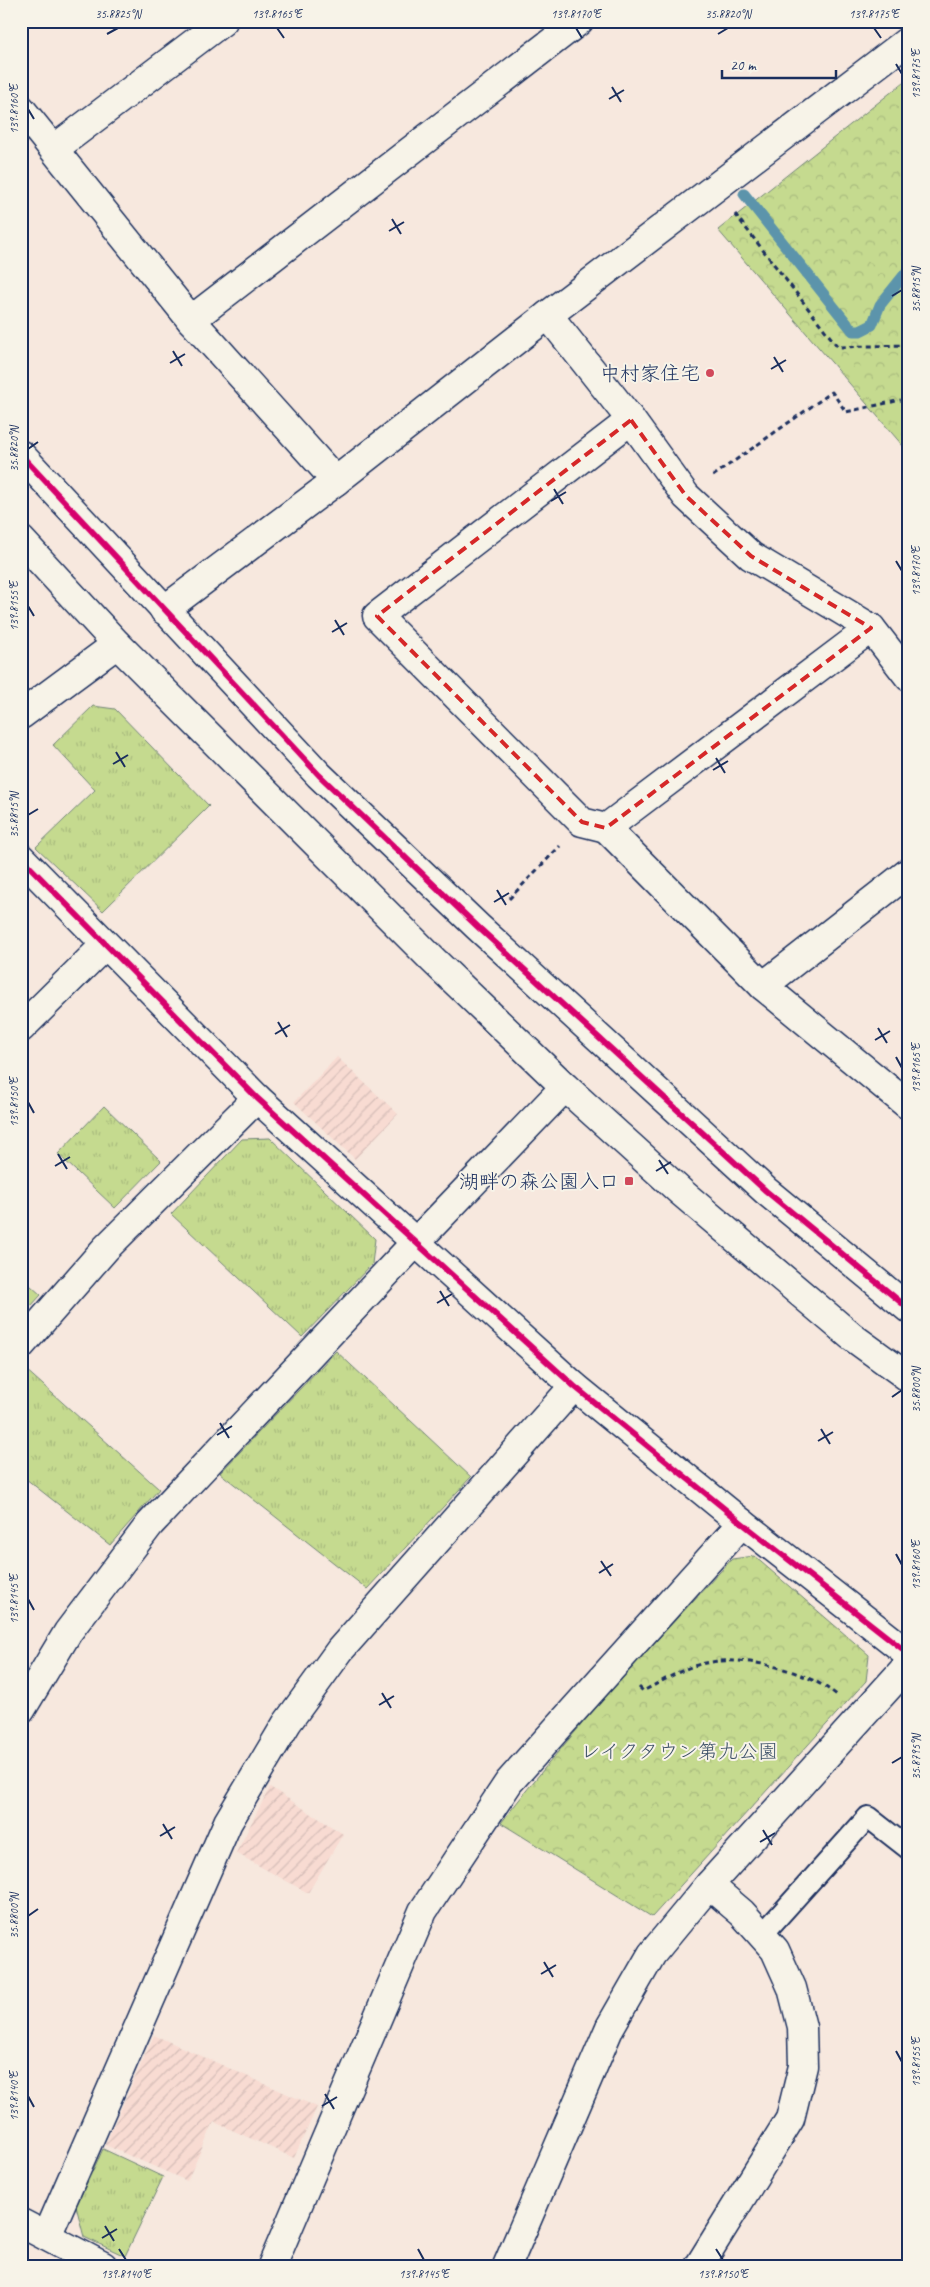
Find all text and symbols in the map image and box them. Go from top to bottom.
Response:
text: 35.8825°N [95,6,142,22]
text: 139.8165°E [252,6,304,22]
text: 139.8170°E [551,6,603,22]
text: 35.8820°N [705,6,752,22]
text: 139.8175°E [849,6,901,22]
text: 139.8175°E [908,47,924,99]
scale bar [722,48,836,80]
text: 20 m [730,56,757,75]
text: 139.8160°E [6,82,22,134]
text: 35.8815°N [908,266,924,313]
place label: 中村家住宅 [600,361,700,386]
marker: 中村家住宅 [704,367,716,379]
text: 35.8820°N [6,425,22,472]
text: 139.8170°E [908,544,924,596]
text: 139.8155°E [6,579,22,631]
text: 35.8815°N [6,791,22,838]
text: 139.8165°E [908,1041,924,1093]
text: 139.8150°E [6,1075,22,1127]
place label: 湖畔の森公園入口 [459,1169,619,1194]
marker: 湖畔の森公園入口 [623,1175,635,1187]
text: 35.8800°N [908,1366,924,1413]
text: 139.8160°E [908,1538,924,1590]
text: 139.8145°E [6,1572,22,1624]
text: 35.8795°N [908,1733,924,1780]
park label: レイクタウン第九公園 [580,1739,778,1764]
text: 35.8800°N [6,1892,22,1939]
text: 139.8155°E [908,2035,924,2087]
text: 139.8140°E [6,2069,22,2121]
text: 139.8140°E [101,2266,153,2282]
text: 139.8145°E [399,2266,451,2282]
text: 139.8150°E [698,2266,750,2282]

